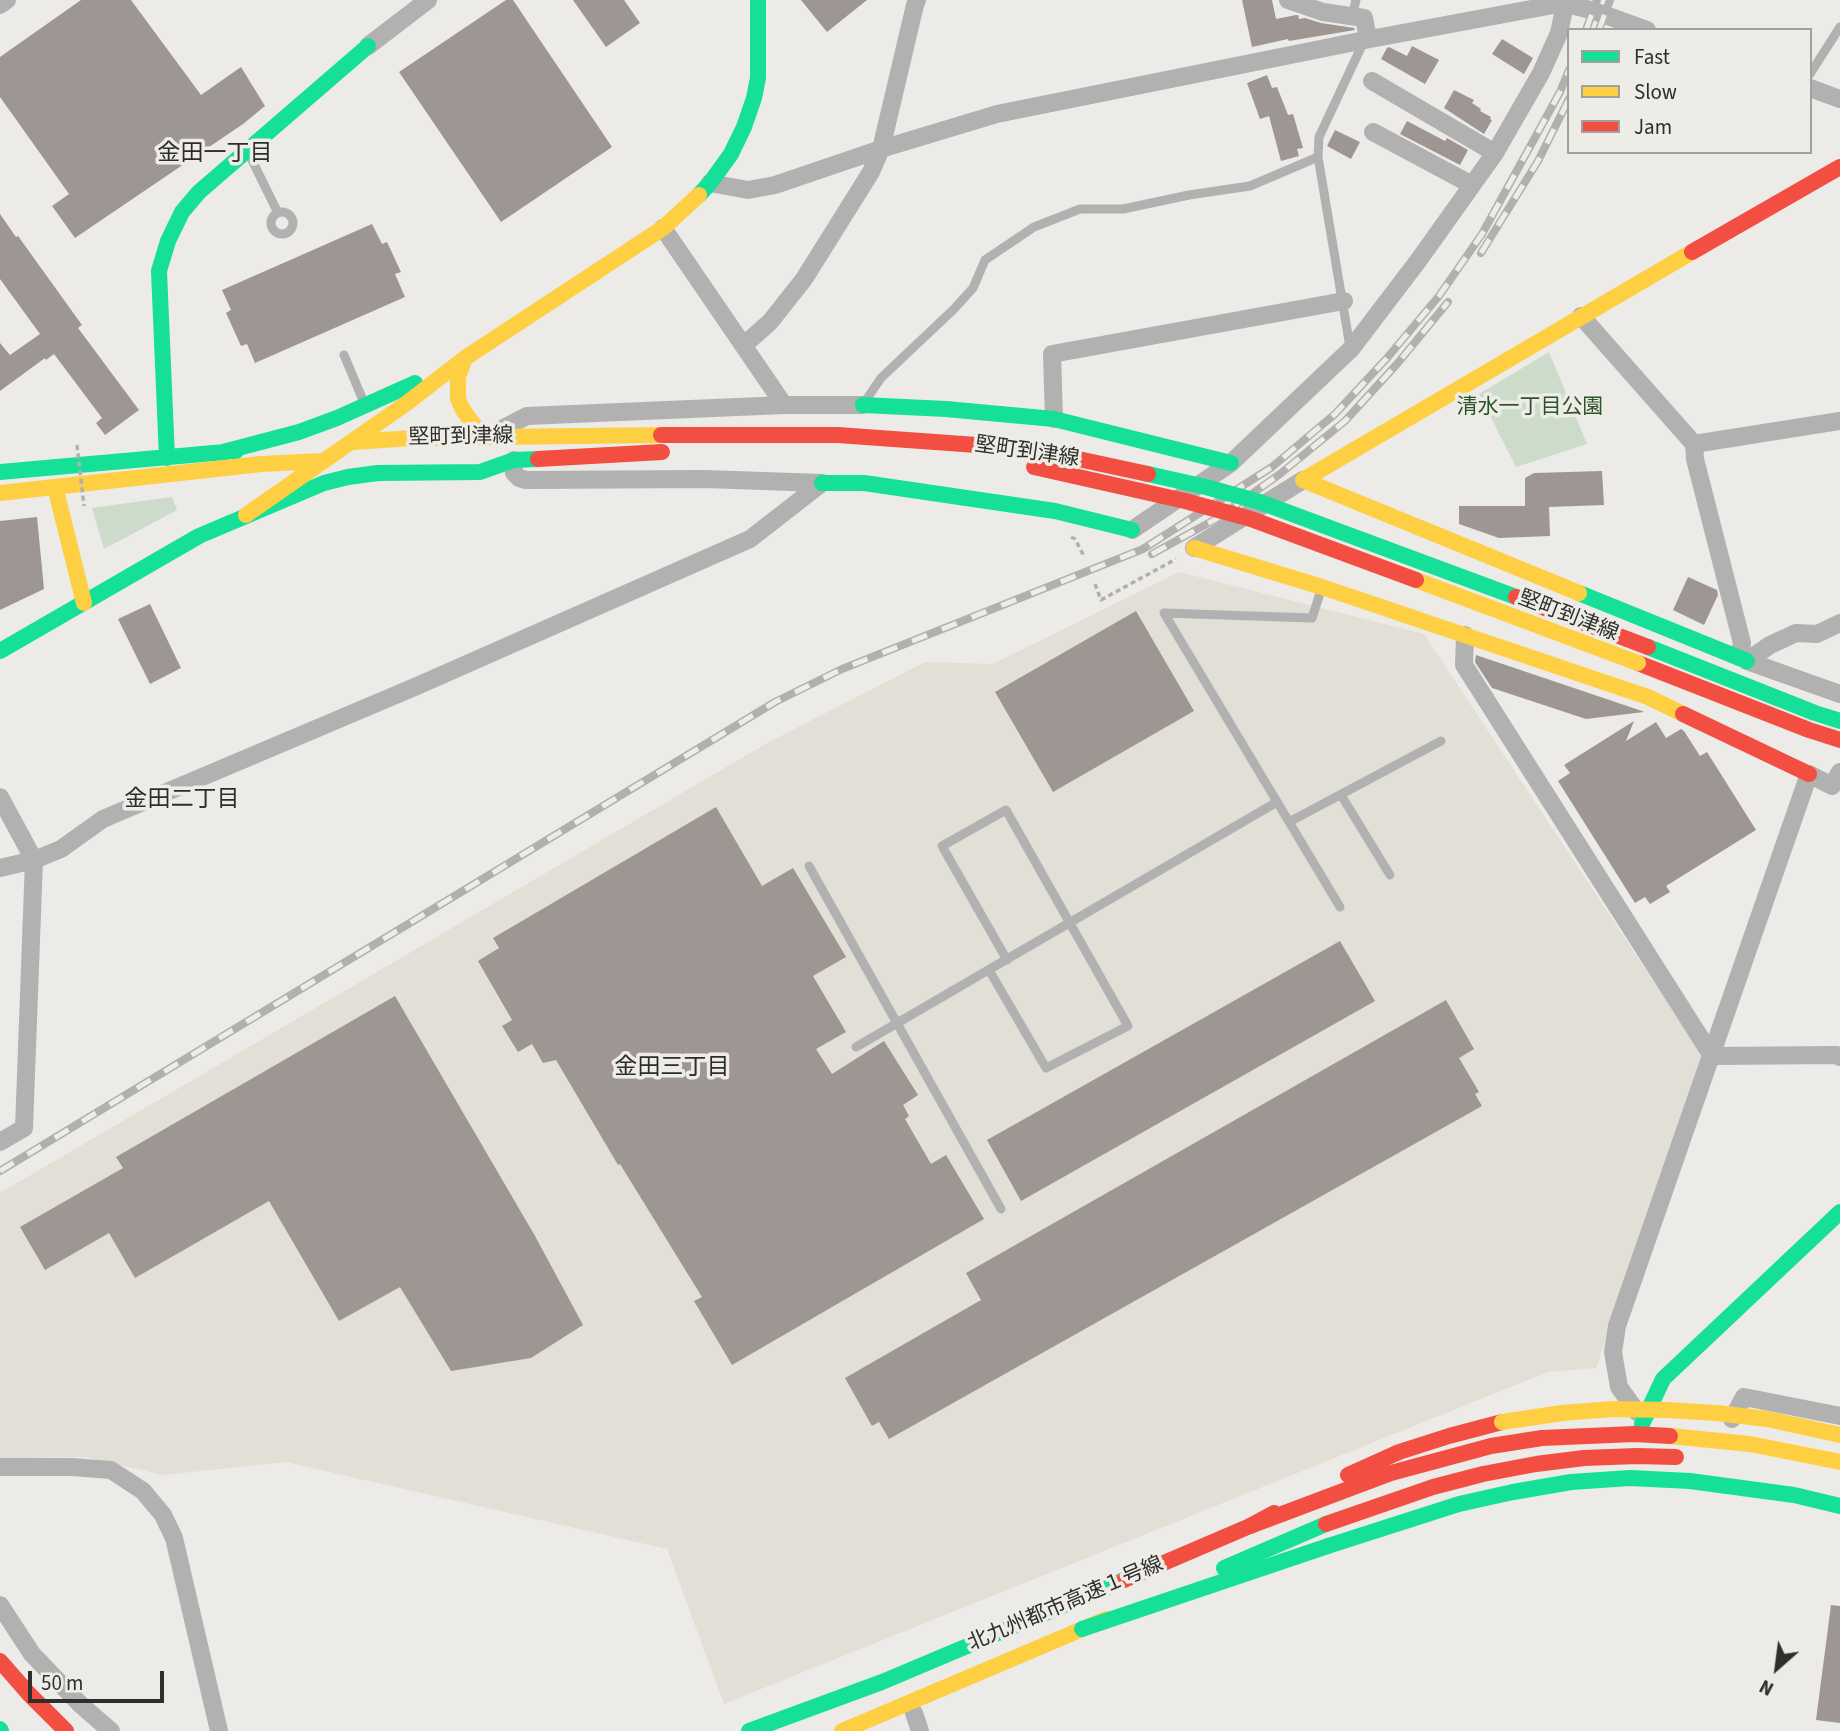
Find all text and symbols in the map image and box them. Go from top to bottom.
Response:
legend [1567,28,1812,154]
text: Fast [1634,42,1670,72]
text: Slow [1634,77,1677,107]
text: Jam [1634,112,1672,142]
district label: 金田一丁目 [158,141,272,169]
park label: 清水一丁目公園 [1457,395,1603,421]
street label: 堅町到津線 [408,424,514,452]
street label: 堅町到津線 [973,433,1081,473]
street label: 堅町到津線 [1514,586,1622,648]
district label: 金田二丁目 [125,787,239,815]
district label: 金田三丁目 [615,1055,729,1083]
street label: 北九州都市高速１号線 [964,1552,1168,1658]
north arrow [1742,1633,1812,1703]
scale bar [32,1658,168,1702]
text: 50 m [41,1668,83,1698]
text: N [1755,1672,1779,1702]

